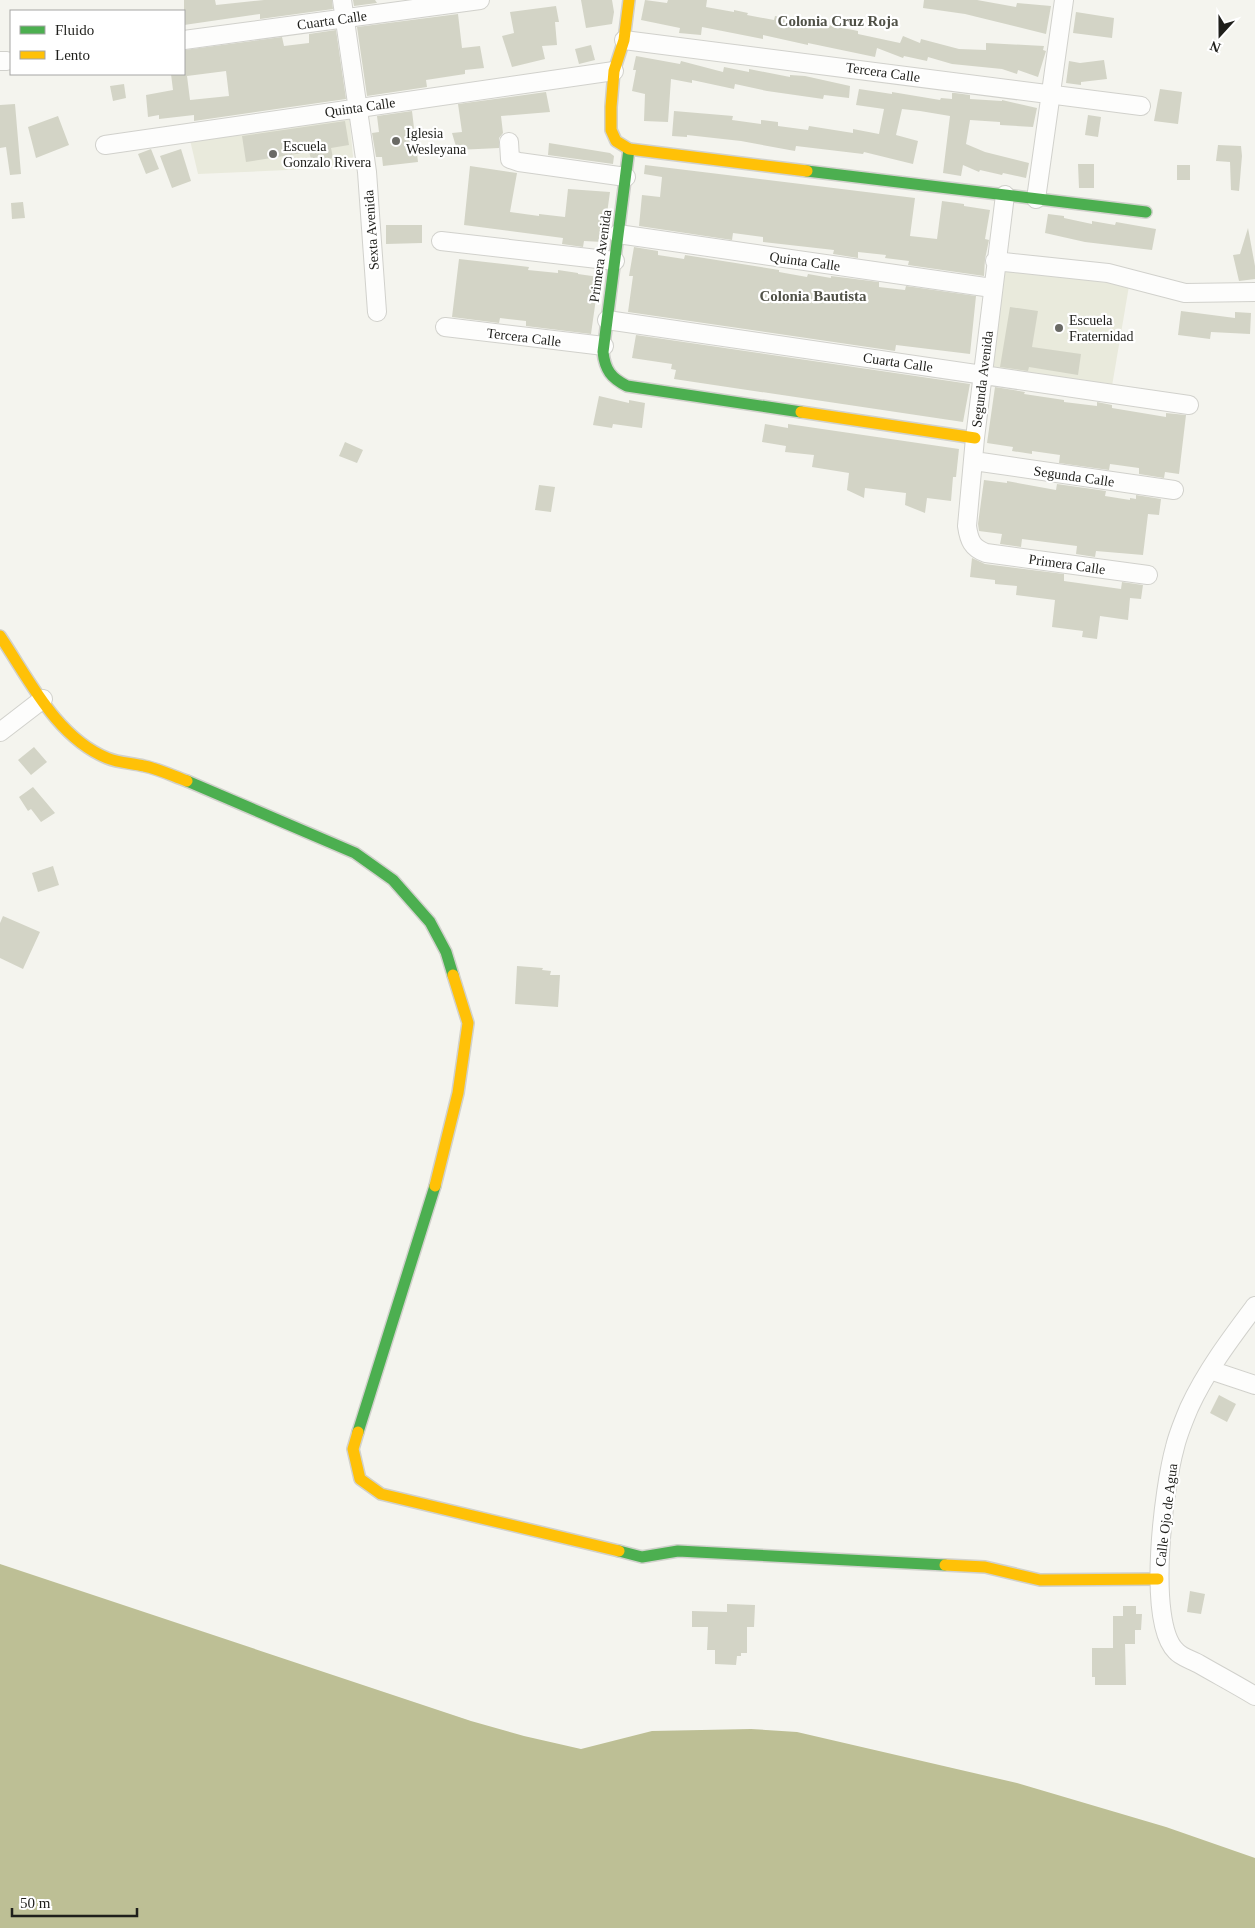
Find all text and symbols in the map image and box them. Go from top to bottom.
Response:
street label: Cuarta Calle [296,8,368,33]
legend [10,10,185,75]
north arrow [1195,10,1245,60]
district label: Colonia Cruz Roja [778,13,899,29]
text: Fluido [55,22,94,38]
text: N [1208,38,1223,55]
text: Lento [55,47,90,63]
street label: Tercera Calle [845,60,921,85]
street label: Quinta Calle [324,95,396,120]
place label: Iglesia Wesleyana [406,126,467,157]
marker: Iglesia Wesleyana [390,135,402,147]
place label: Escuela Gonzalo Rivera [283,139,372,170]
marker: Escuela Gonzalo Rivera [267,148,279,160]
street label: Sexta Avenida [361,189,382,271]
street label: Primera Avenida [587,208,615,303]
street label: Quinta Calle [769,249,841,274]
district label: Colonia Bautista [759,288,867,304]
place label: Escuela Fraternidad [1069,313,1134,344]
marker: Escuela Fraternidad [1053,322,1065,334]
street label: Tercera Calle [486,325,562,349]
street label: Segunda Avenida [969,329,996,428]
street label: Cuarta Calle [862,350,934,375]
street label: Segunda Calle [1033,463,1115,490]
street label: Primera Calle [1028,552,1106,577]
street label: Calle Ojo de Agua [1153,1462,1180,1567]
scale bar [12,1886,138,1918]
text: 50 m [20,1895,51,1911]

